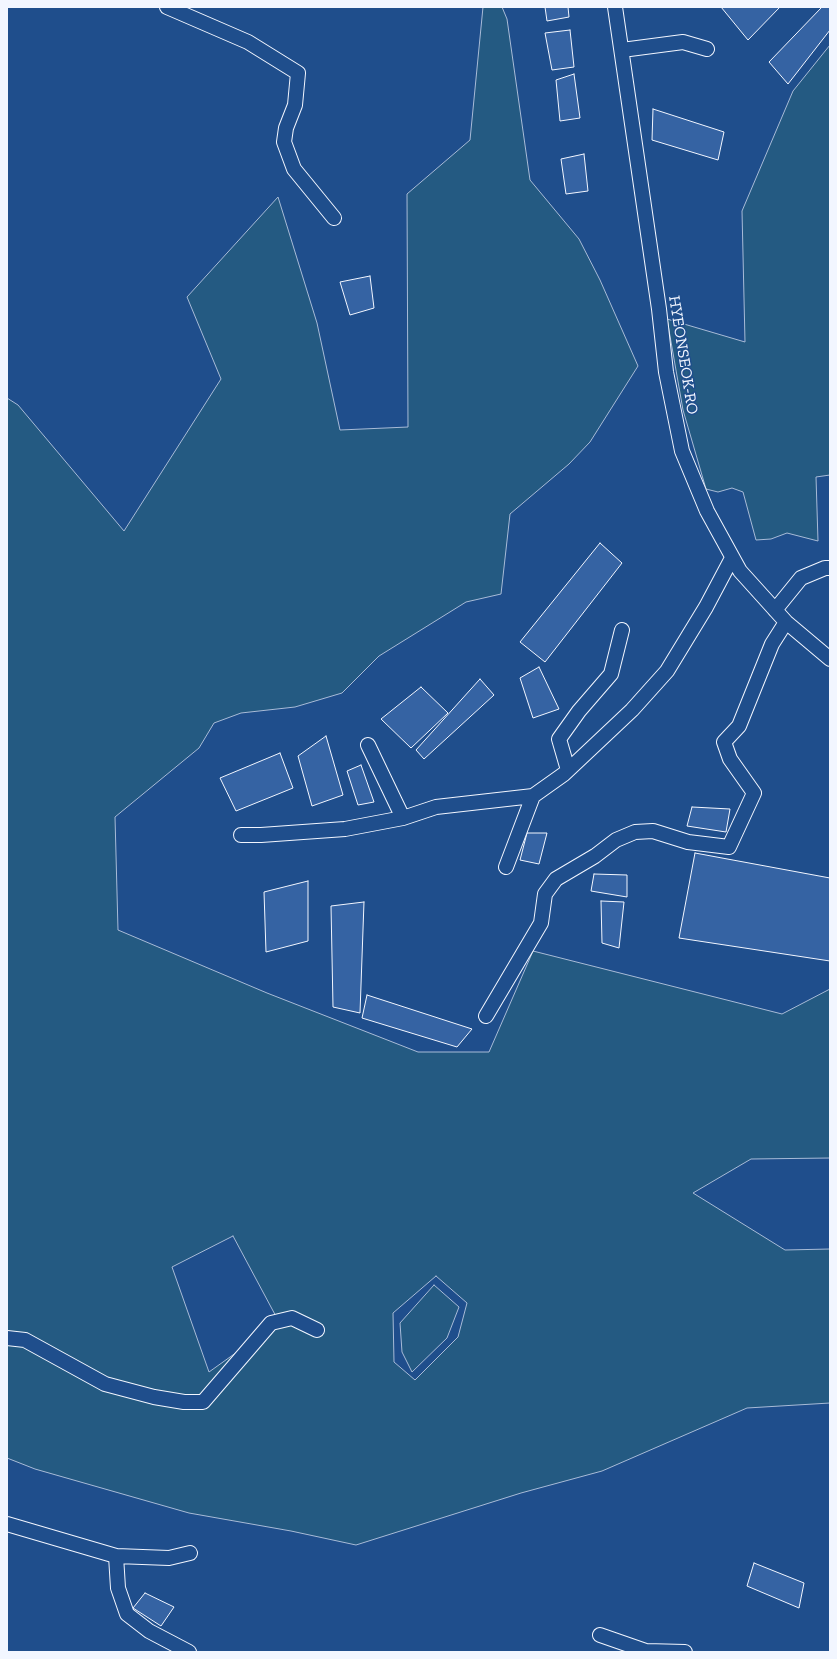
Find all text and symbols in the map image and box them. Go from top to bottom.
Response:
street label: HYEONSEOK-RO [664,294,702,416]

